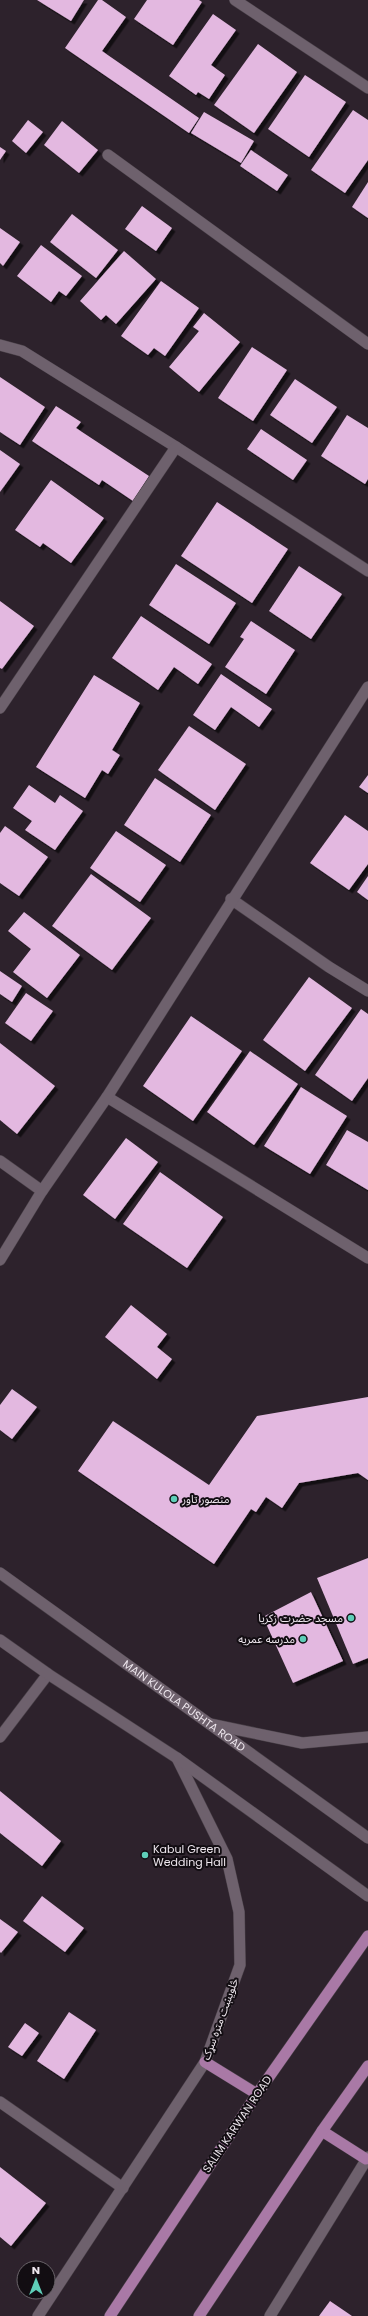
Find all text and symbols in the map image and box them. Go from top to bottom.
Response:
place label: منصور تاور [181,1491,230,1507]
marker: منصور تاور [169,1494,179,1504]
place label: مسجد حضرت زکریا [258,1610,343,1626]
marker: مسجد حضرت زکریا [346,1613,356,1623]
place label: مدرسه عمریه [238,1631,295,1647]
marker: مدرسه عمریه [298,1634,308,1644]
street label: MAIN KULOLA PUSHTA ROAD [120,1656,249,1755]
place label: Kabul Green Wedding Hall [153,1841,226,1870]
marker: Kabul Green Wedding Hall [140,1850,150,1860]
street label: څلویښت متره سړک [198,1975,242,2062]
street label: SALIM KARWAN ROAD [199,2072,276,2176]
north arrow [16,2260,56,2300]
text: N [32,2262,40,2278]

